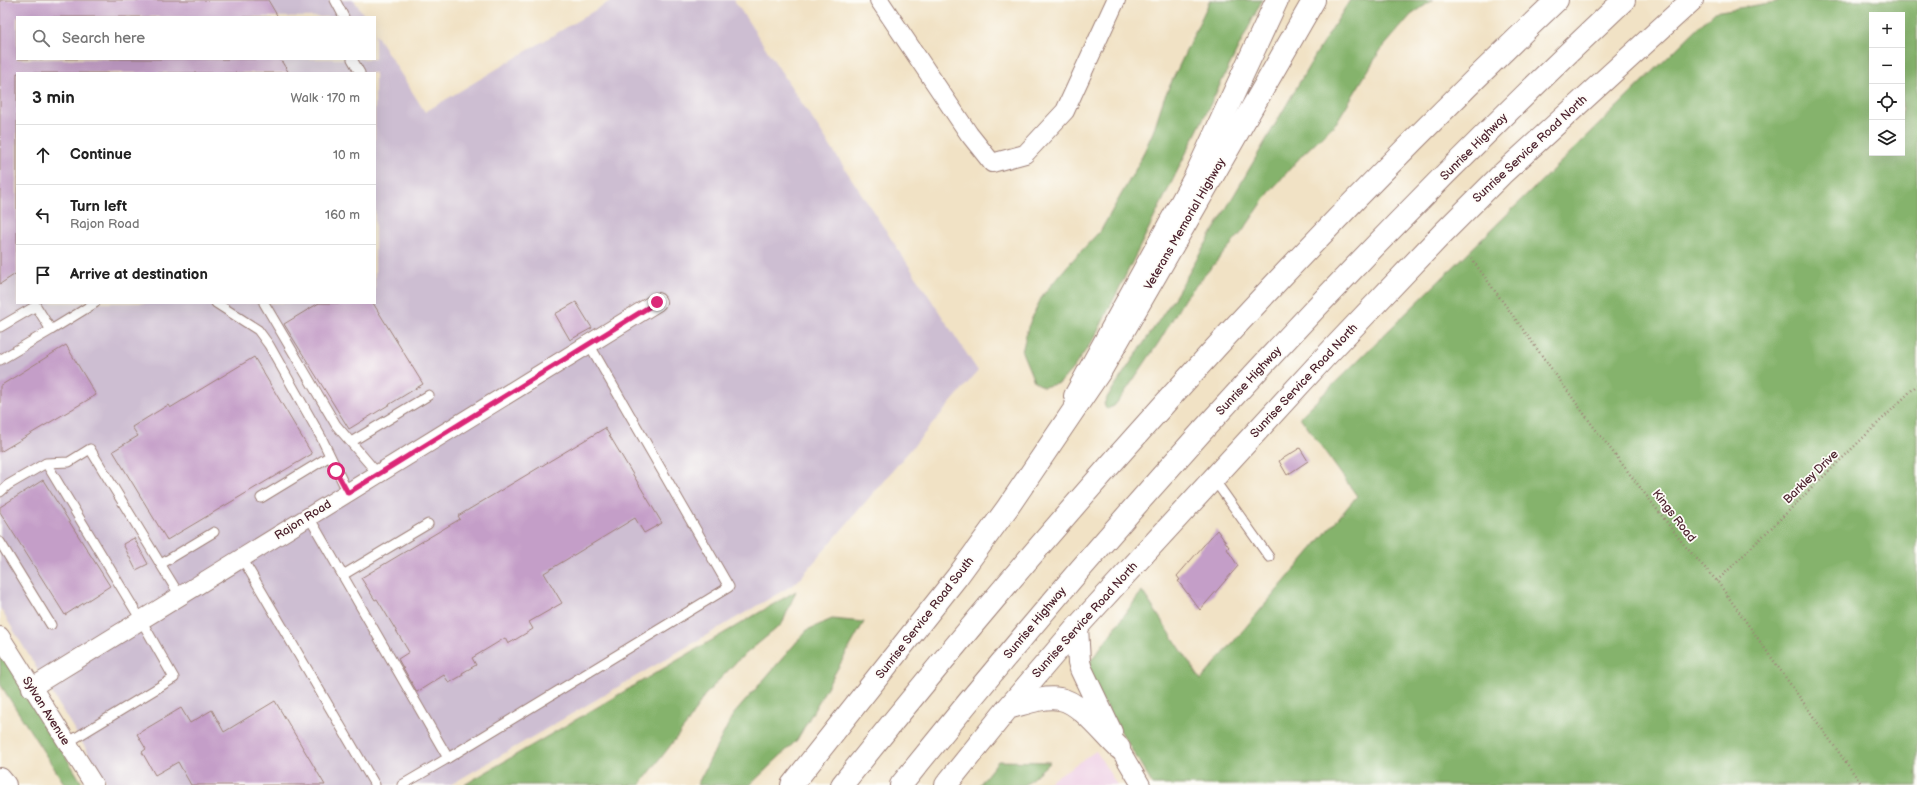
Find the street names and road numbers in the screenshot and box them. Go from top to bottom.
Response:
street label: Sunrise Service Road North [1470,92,1591,206]
street label: Sunrise Highway [1437,110,1511,184]
street label: Veterans Memorial Highway [1141,155,1229,293]
street label: Sunrise Service Road North [1247,320,1361,441]
street label: Sunrise Highway [1213,343,1285,419]
street label: Barkley Drive [1780,447,1842,507]
street label: Kings Road [1649,487,1699,545]
street label: Rajon Road [272,497,334,543]
street label: Sunrise Service Road South [873,554,978,682]
street label: Sunrise Service Road North [1029,559,1141,681]
street label: Sunrise Highway [1001,584,1070,662]
street label: Sylvan Avenue [19,674,73,748]

